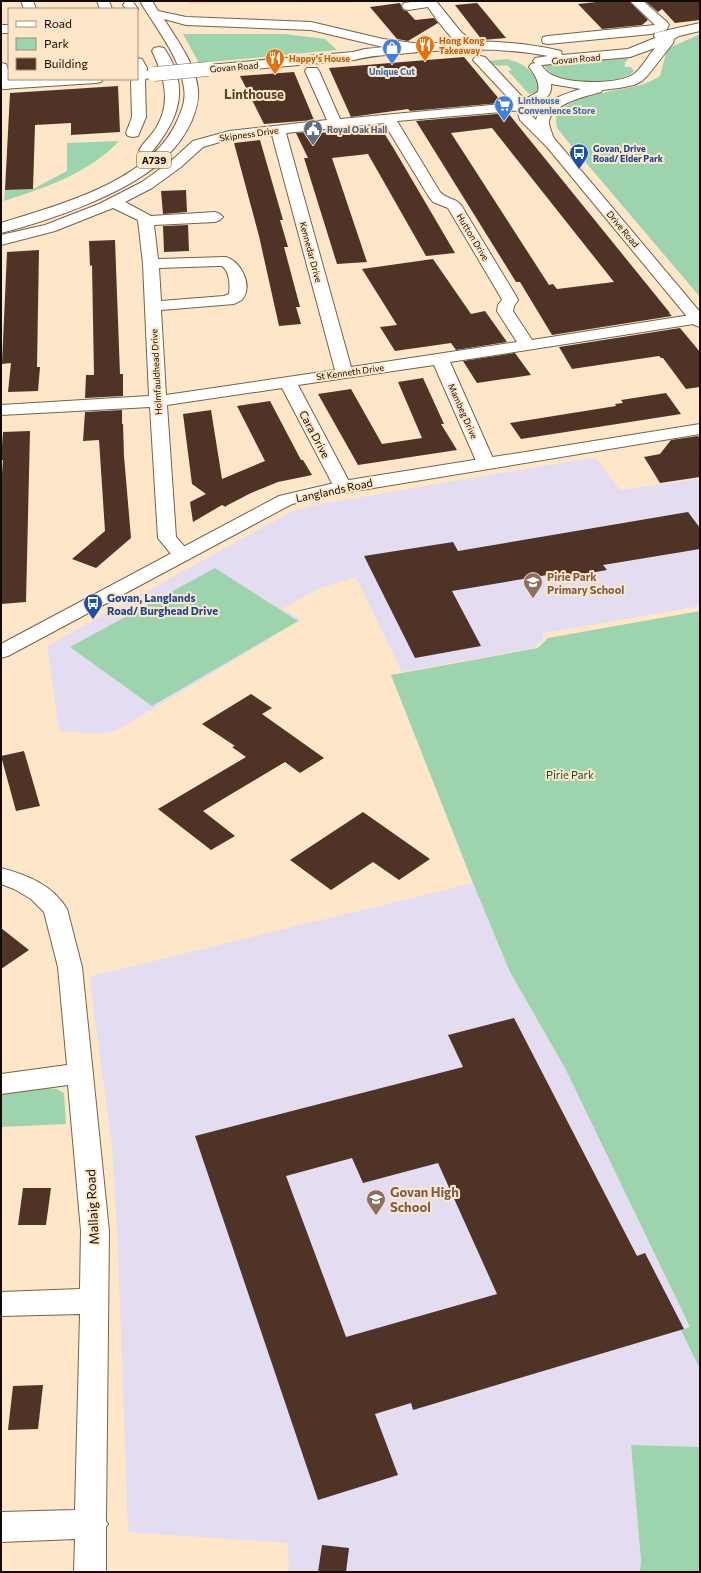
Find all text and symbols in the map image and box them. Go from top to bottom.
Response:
legend [8,8,138,80]
text: Road [44,16,72,30]
restaurant icon: Hong Kong Takeaway [414,34,436,62]
place label: Hong Kong Takeaway [439,35,484,56]
text: Park [44,36,70,50]
shop icon: Unique Cut [381,37,403,65]
restaurant icon: Happy's House [264,47,286,75]
street label: Govan Road [551,51,601,67]
place label: Happy's House [289,53,350,64]
text: Building [44,56,88,70]
street label: Govan Road [209,59,259,75]
place label: Unique Cut [369,66,415,77]
district label: Linthouse [224,86,284,102]
supermarket icon: Linthouse Convenience Store [493,94,515,122]
place label: Linthouse Convenience Store [518,95,596,116]
public building icon: Royal Oak Hall [302,118,324,146]
street label: Skipness Drive [219,124,279,144]
place label: Royal Oak Hall [327,124,387,135]
bus stop icon: Govan, Drive Road/ Elder Park [568,142,590,170]
place label: Govan, Drive Road/ Elder Park [593,143,664,164]
road number: A739 [137,152,171,168]
street label: Drive Road [604,208,642,250]
street label: Hutton Drive [455,211,492,263]
street label: Kennedar Drive [298,220,324,284]
street label: Holmfauldhead Drive [148,328,164,415]
street label: St Kenneth Drive [315,362,385,382]
street label: Mambeg Drive [446,382,480,441]
street label: Cara Drive [297,408,333,460]
street label: Langlands Road [294,475,374,505]
place label: Pirie Park Primary School [547,570,624,596]
school or university icon: Pirie Park Primary School [522,571,544,599]
place label: Govan, Langlands Road/ Burghead Drive [107,591,218,617]
bus stop icon: Govan, Langlands Road/ Burghead Drive [82,592,104,620]
park label: Pirie Park [546,768,594,781]
street label: Mallaig Road [82,1169,102,1245]
place label: Govan High School [390,1184,459,1215]
school or university icon: Govan High School [365,1188,387,1216]

